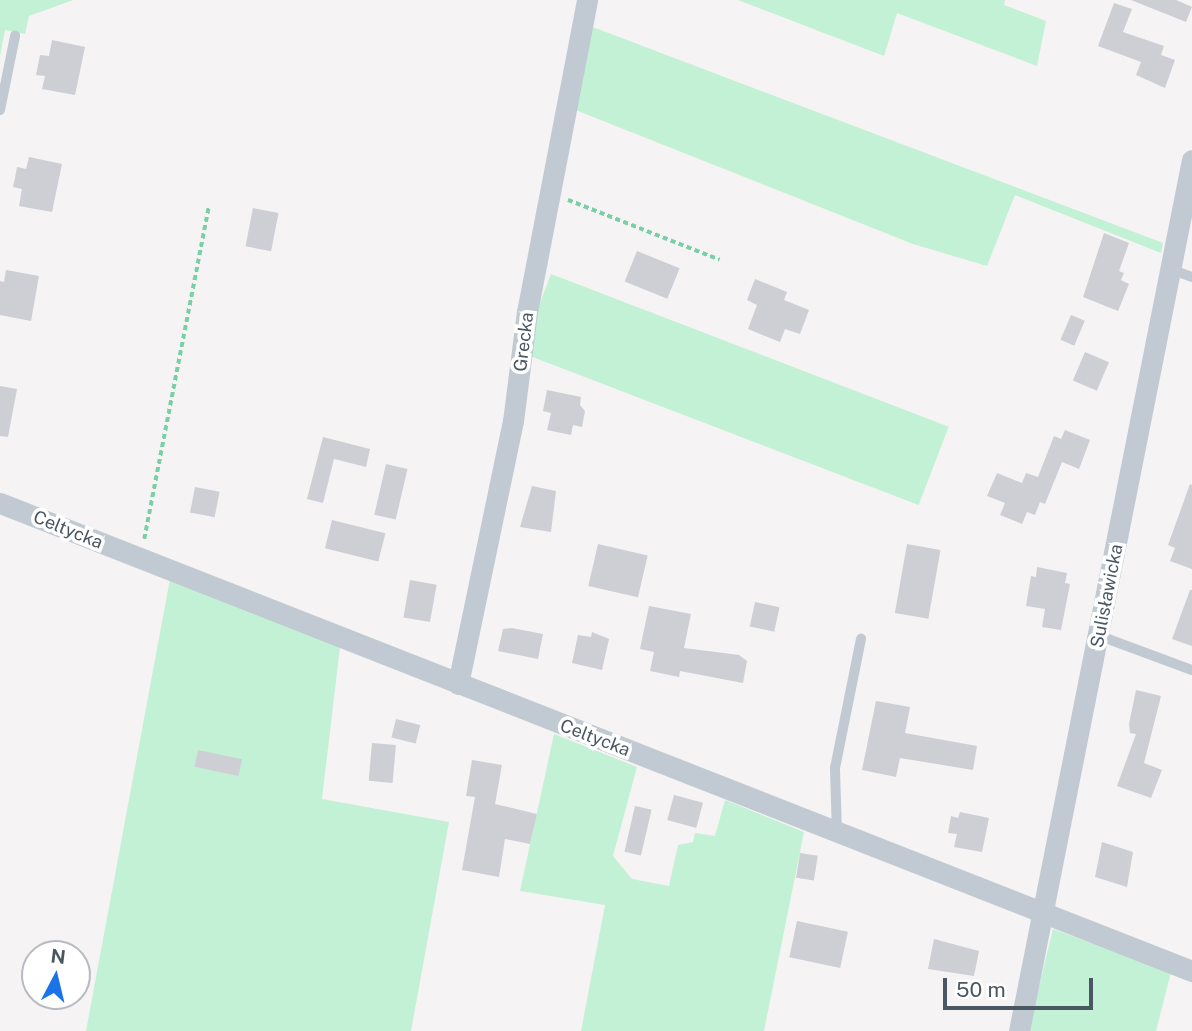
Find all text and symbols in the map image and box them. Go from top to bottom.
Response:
street label: Grecka [510,311,538,373]
street label: Celtycka [30,506,106,554]
street label: Sulisławicka [1086,542,1128,650]
street label: Celtycka [557,715,633,761]
north arrow [21,940,91,1010]
text: N [50,944,67,968]
scale bar [947,964,1098,1008]
text: 50 m [956,977,1006,1002]

